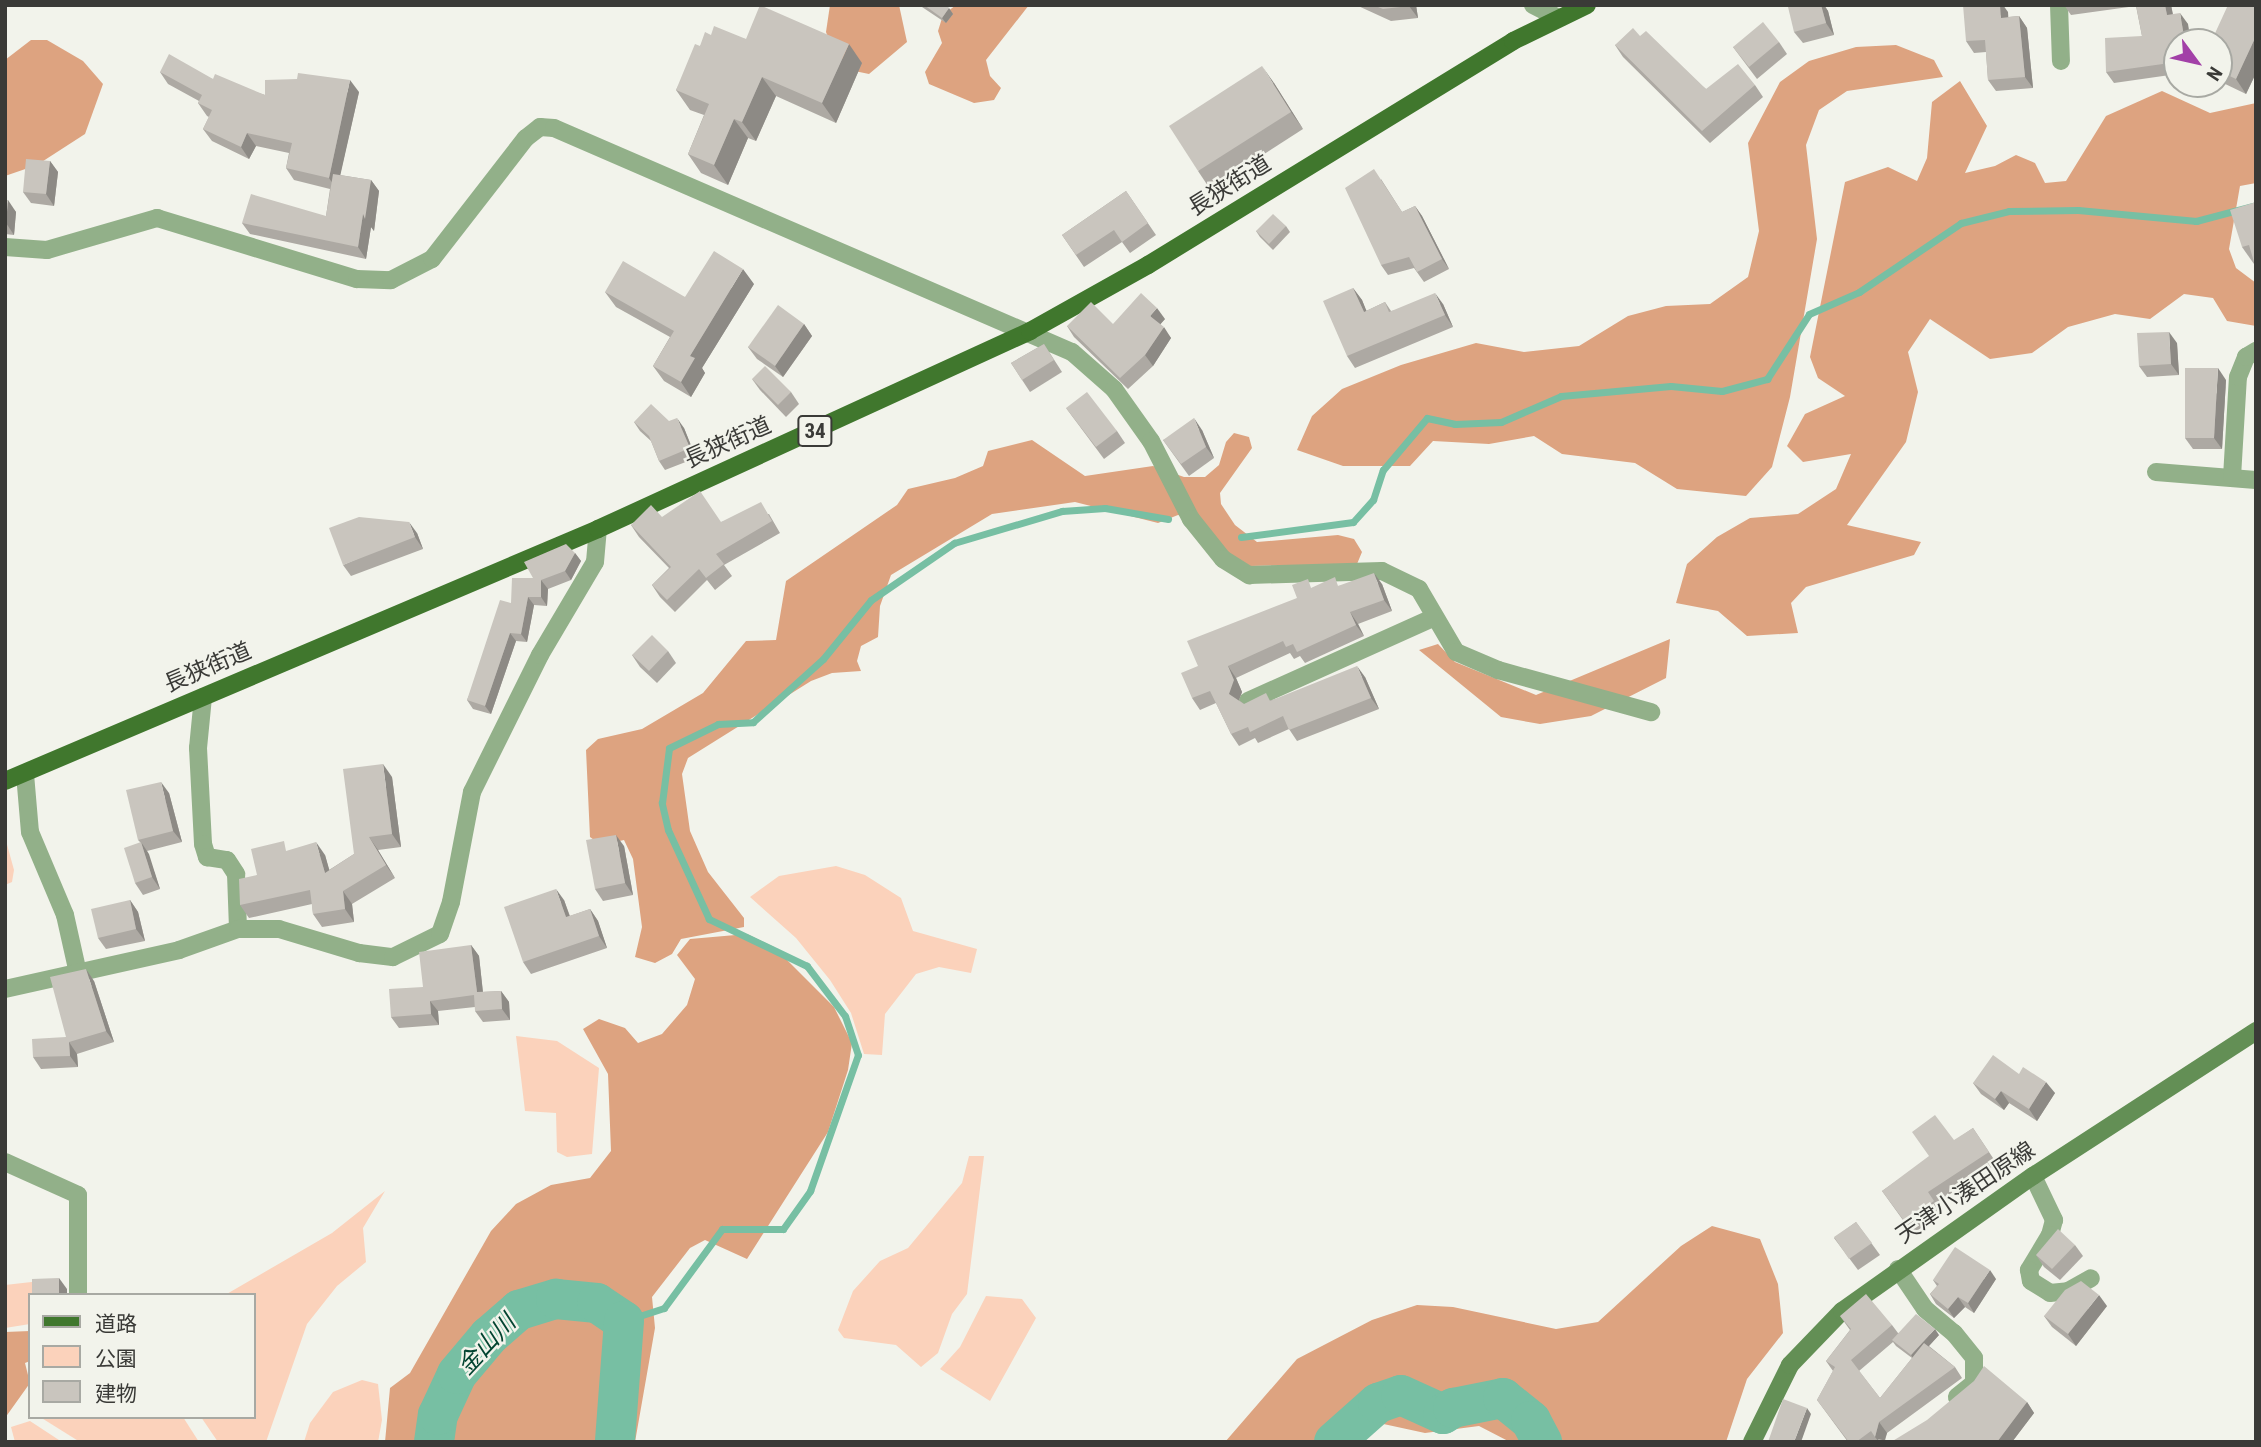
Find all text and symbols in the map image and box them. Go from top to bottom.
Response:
north arrow [2163,28,2233,98]
text: N [2202,62,2227,85]
street label: 長狭街道 [1184,150,1276,222]
street label: 長狭街道 [680,412,776,474]
road number: 34 [796,414,834,448]
street label: 長狭街道 [160,637,256,699]
street label: 天津小湊田原線 [1892,1137,2040,1249]
legend [28,1293,256,1419]
water label: 金山川 [452,1309,522,1381]
text: 道路 [95,1312,137,1336]
text: 公園 [95,1347,137,1371]
text: 建物 [95,1382,137,1406]

